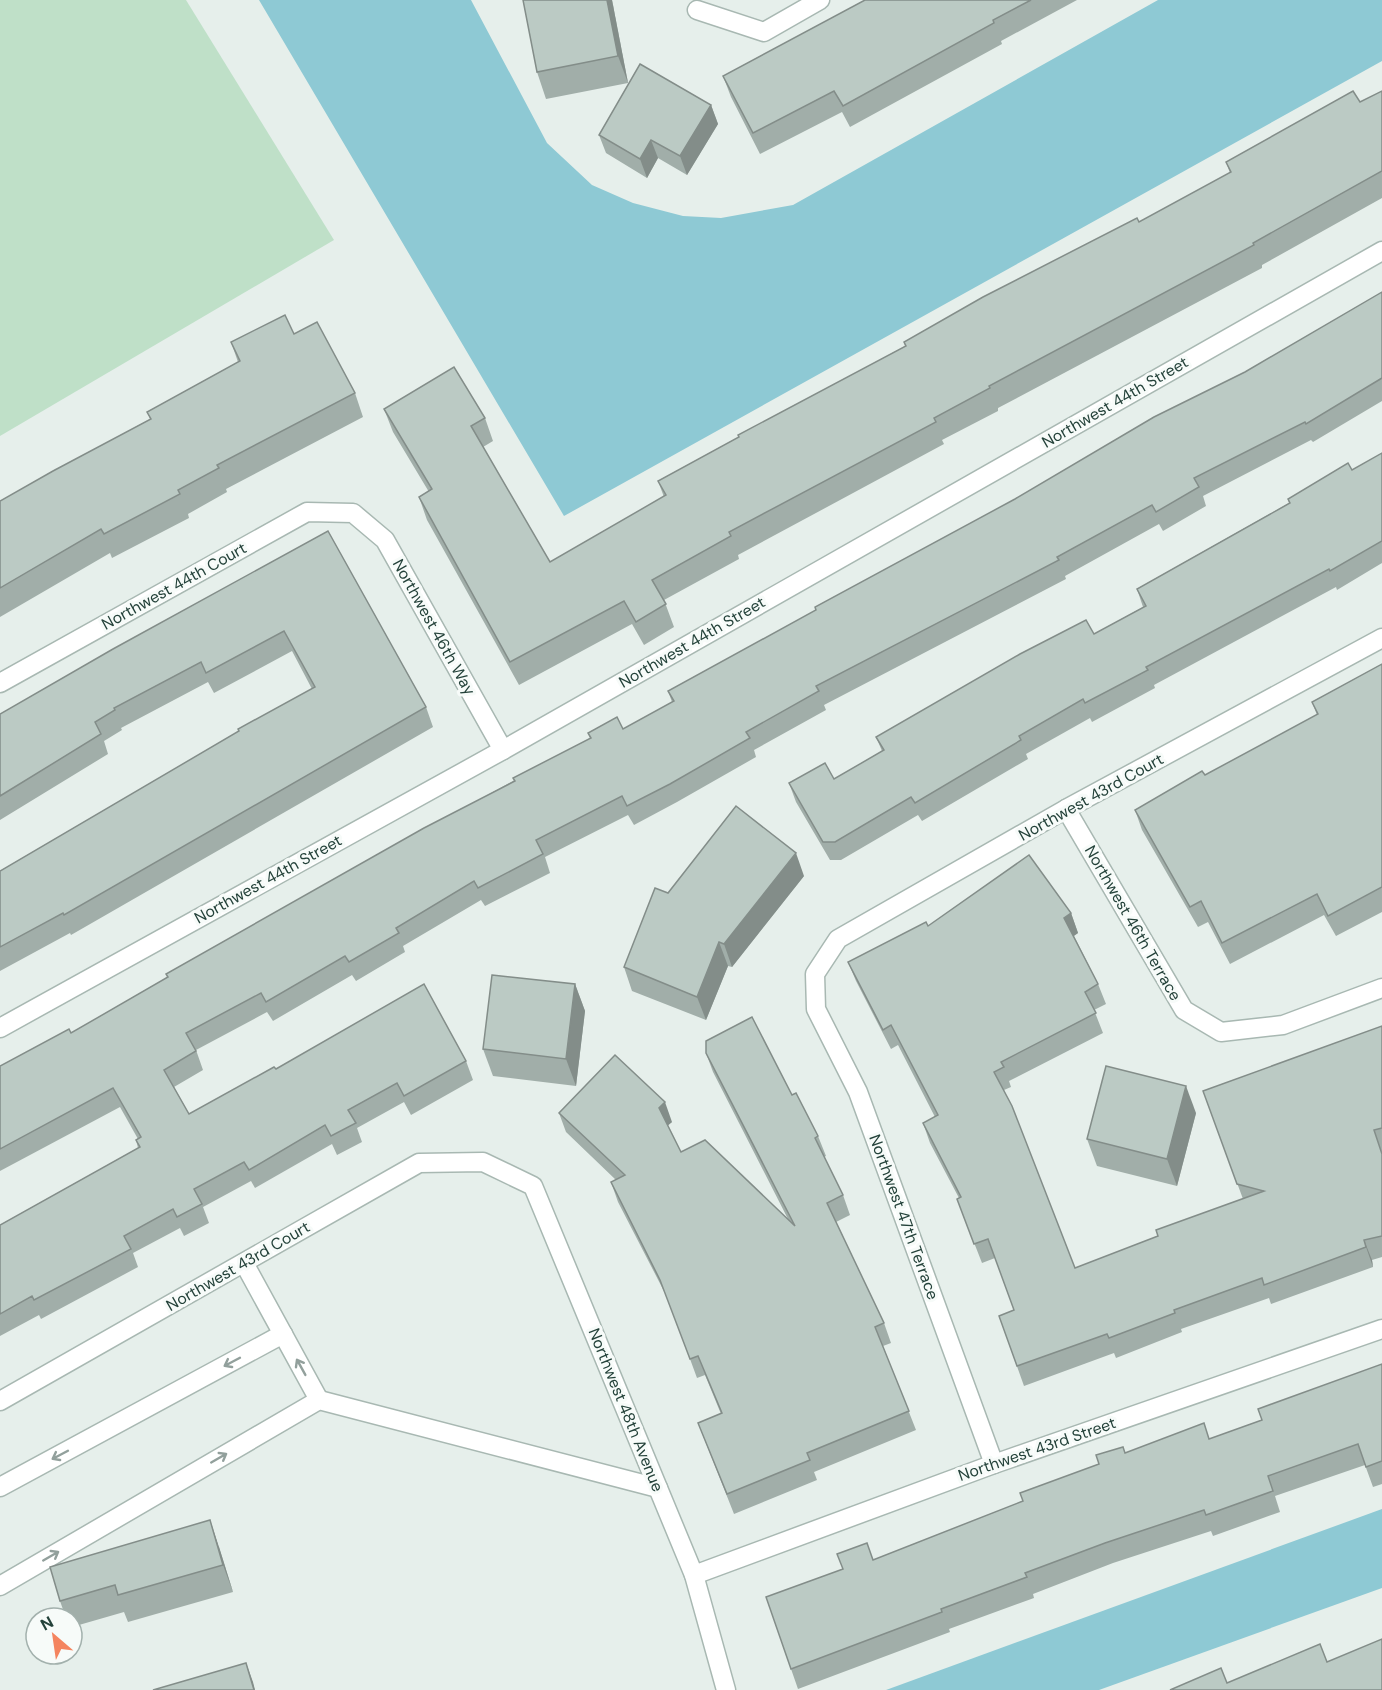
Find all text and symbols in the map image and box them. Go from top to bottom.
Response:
street label: Northwest 44th Street [1038,351,1192,453]
street label: Northwest 44th Court [98,537,250,635]
street label: Northwest 46th Way [388,555,480,699]
street label: Northwest 44th Street [615,591,769,693]
street label: Northwest 43rd Court [1015,748,1167,846]
street label: Northwest 44th Street [190,830,346,928]
street label: Northwest 46th Terrace [1080,842,1186,1004]
street label: Northwest 47th Terrace [864,1131,944,1303]
street label: Northwest 43rd Court [162,1216,314,1316]
street label: Northwest 48th Avenue [584,1325,668,1495]
one-way arrow [224,1356,241,1368]
one-way arrow [295,1359,307,1376]
street label: Northwest 43rd Street [955,1412,1119,1486]
one-way arrow [52,1450,70,1461]
one-way arrow [210,1452,227,1464]
one-way arrow [42,1550,59,1562]
north arrow [24,1606,84,1666]
text: N [37,1611,57,1635]

